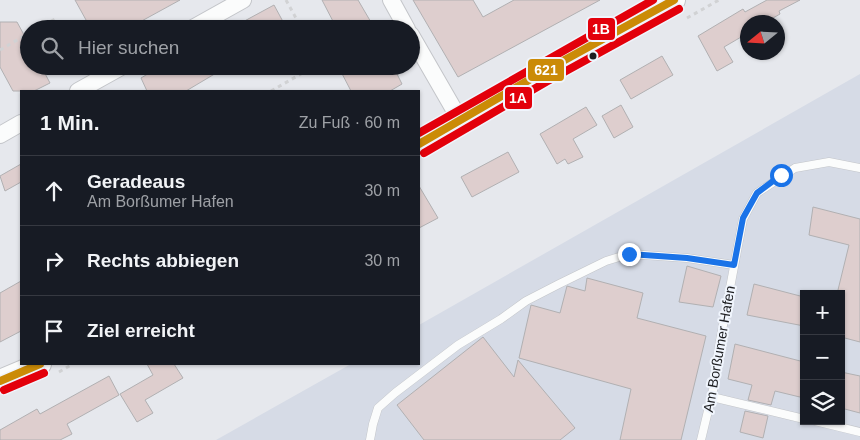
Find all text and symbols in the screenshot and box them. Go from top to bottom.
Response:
north arrow [740,15,785,60]
line badge: 1B [587,17,616,41]
search box [20,20,420,75]
text: 1B [592,21,610,37]
icon: search [38,34,66,62]
text: Hier suchen [78,37,179,58]
unlabelled marker [588,51,598,61]
line badge: 621 [527,58,565,82]
text: 621 [534,62,558,78]
line badge: 1A [504,86,533,110]
text: 1A [509,90,527,106]
text: 1 Min. [40,111,100,134]
text: Zu Fuß · 60 m [299,114,400,131]
route start [770,164,793,187]
text: Geradeaus [87,171,185,192]
icon: ahead [40,177,68,205]
text: 30 m [364,182,400,199]
text: Am Borßumer Hafen [87,193,234,210]
route end [618,243,641,266]
icon: right [40,247,68,275]
text: Rechts abbiegen [87,250,239,271]
text: 30 m [364,252,400,269]
street label: Am Borßumer Hafen [700,284,738,414]
map controls [800,290,845,425]
button: + [800,290,845,335]
icon: arrive [40,317,68,345]
text: Ziel erreicht [87,320,195,341]
button: − [800,335,845,380]
button: layers [800,380,845,425]

